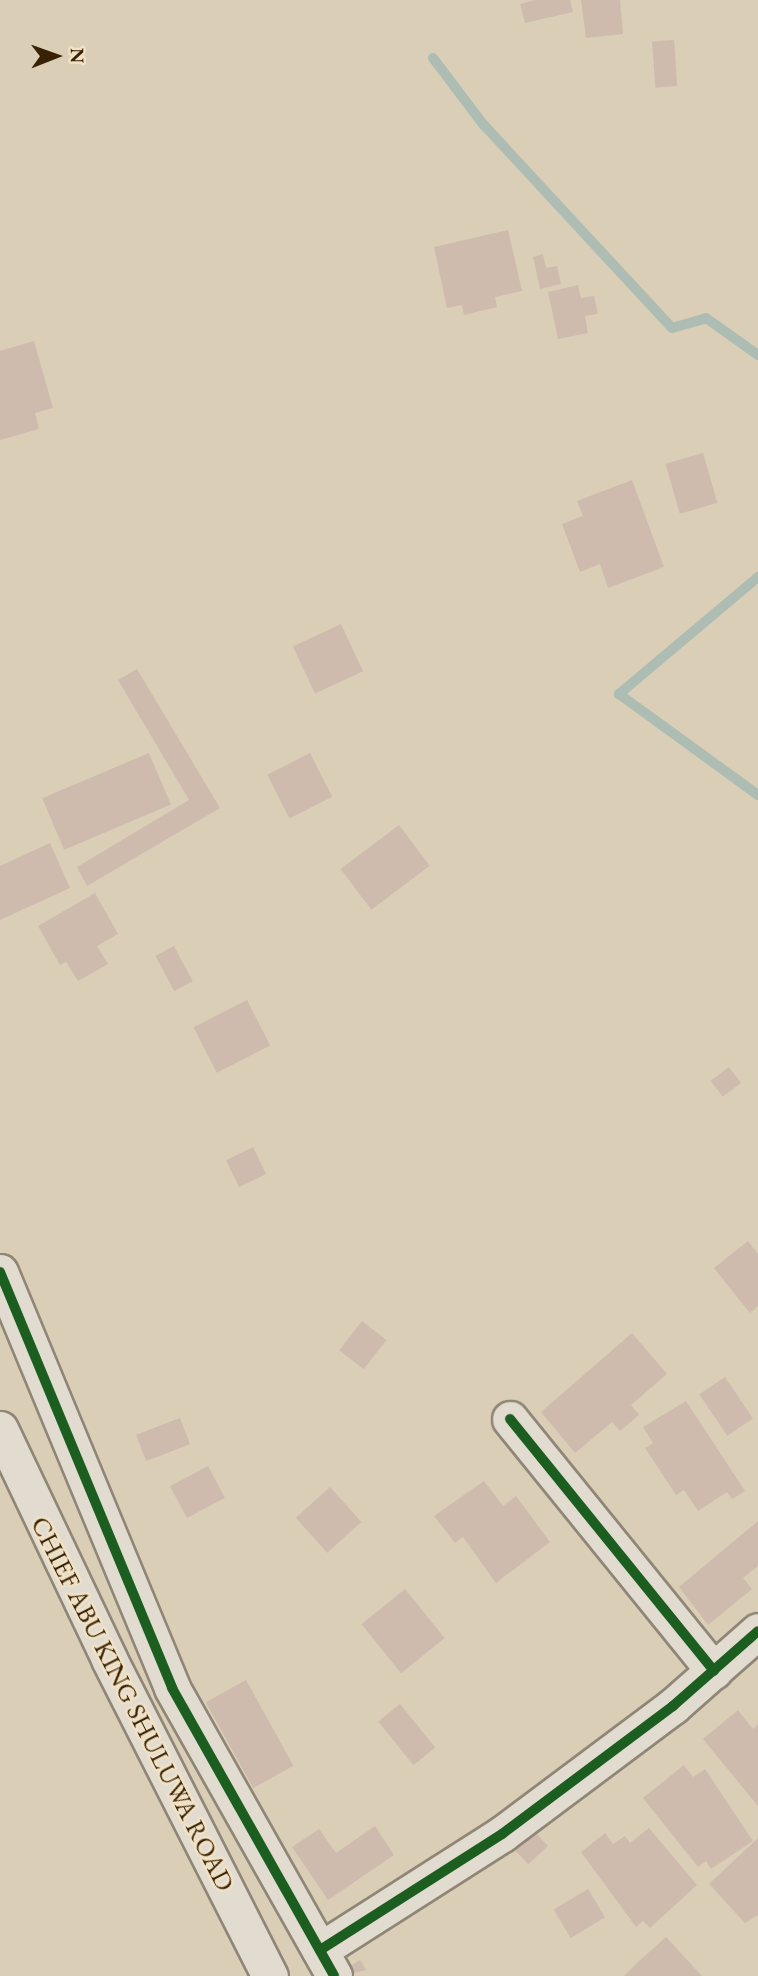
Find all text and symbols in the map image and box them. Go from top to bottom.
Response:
north arrow [21,21,91,91]
text: N [65,48,90,64]
street label: CHIEF ABU KING SHULUWA ROAD [24,1512,240,1896]

